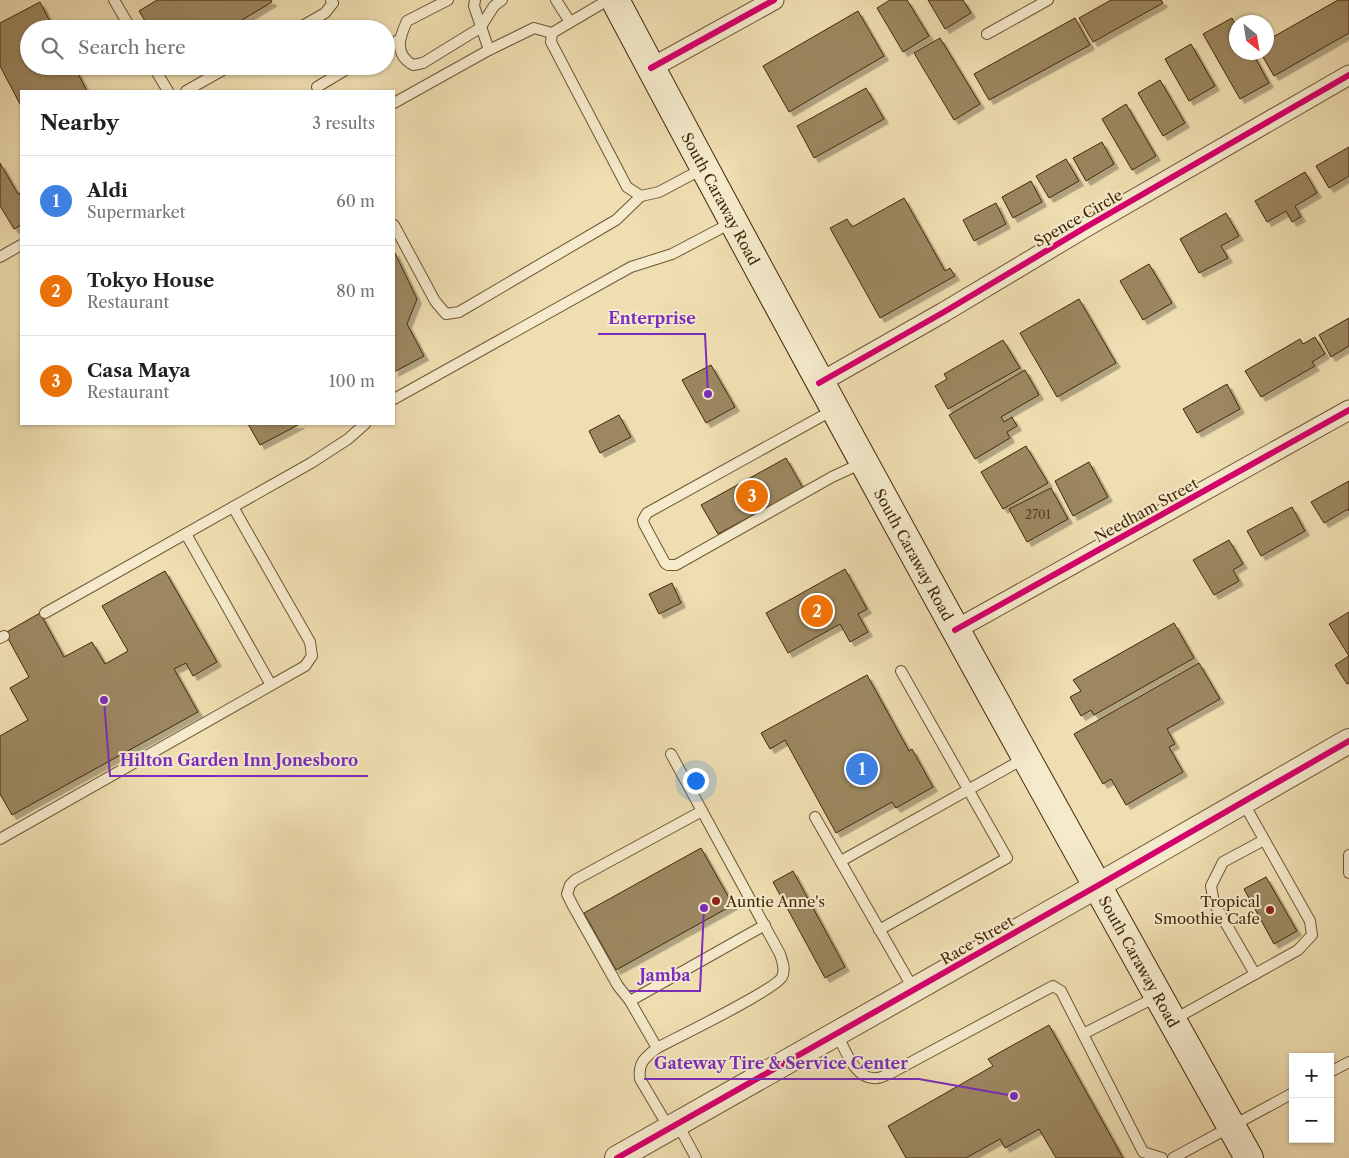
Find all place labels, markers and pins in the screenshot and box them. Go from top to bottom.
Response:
callout: Enterprise [598,303,705,334]
pin: 3 [736,477,768,515]
pin: 2 [801,592,833,630]
callout: Hilton Garden Inn Jonesboro [110,745,368,776]
pin: 1 [846,750,878,788]
place label: Auntie Anne's [725,892,825,911]
place label: Tropical Smoothie Cafe [1154,892,1261,928]
marker: Auntie Anne's [710,895,722,907]
marker: Tropical Smoothie Cafe [1264,904,1276,916]
callout: Jamba [629,960,700,991]
callout: Gateway Tire & Service Center [644,1048,919,1079]

